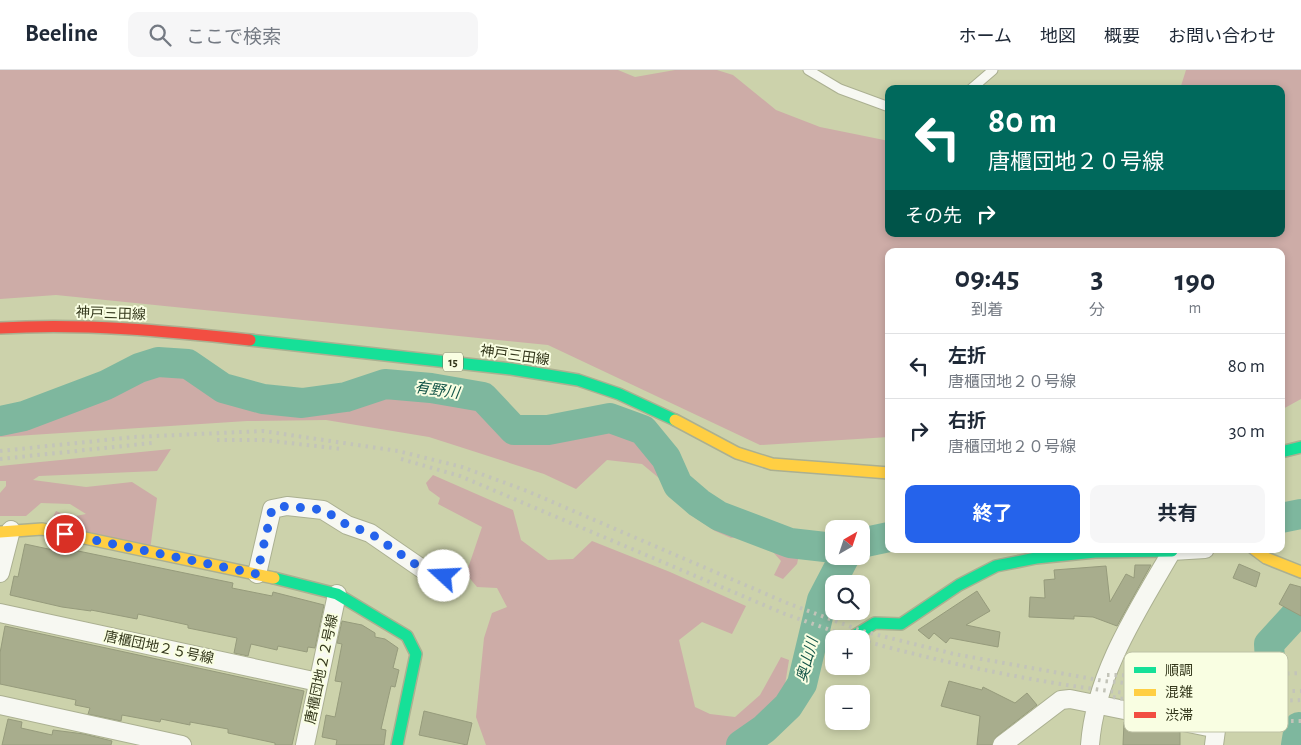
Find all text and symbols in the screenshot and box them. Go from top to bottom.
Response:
search box [128,12,478,57]
icon: search [146,21,174,49]
text: Beeline [25,22,98,46]
text: ここで検索 [186,28,281,47]
text: ホーム [959,28,1012,46]
text: 地図 [1040,28,1076,46]
text: 概要 [1104,28,1140,46]
text: お問い合わせ [1168,28,1276,46]
text: 80 m [988,104,1057,139]
icon: left [905,105,970,170]
text: 唐櫃団地２０号線 [988,151,1164,173]
icon: right [972,200,1000,228]
text: その先 [905,207,962,226]
text: 09:45 [955,263,1020,293]
text: 3 [1091,263,1104,293]
text: 190 [1175,266,1215,296]
text: m [1189,300,1201,316]
text: 到着 [971,302,1003,318]
text: 分 [1089,302,1105,318]
street label: 神戸三田線 [76,305,146,322]
street label: 神戸三田線 [479,343,551,368]
text: 左折 [948,347,986,366]
road number: 15 [443,352,463,372]
icon: left [905,352,933,380]
text: 80 m [1228,357,1265,376]
text: 唐櫃団地２０号線 [948,374,1076,390]
water label: 有野川 [414,379,462,401]
text: 右折 [948,412,986,431]
icon: right [905,417,933,445]
text: 30 m [1229,422,1265,441]
text: 唐櫃団地２０号線 [948,439,1076,455]
button: 終了 [905,485,1080,543]
button: 共有 [1090,485,1265,543]
pin [44,513,86,555]
icon: arrive [51,520,79,548]
north arrow [825,520,870,565]
map controls [825,520,870,730]
position arrow [417,549,469,601]
button: search [825,575,870,620]
street label: 唐櫃団地２２号線 [303,613,340,725]
street label: 唐櫃団地２５号線 [103,629,215,666]
button: + [825,630,870,675]
water label: 奥山川 [793,634,821,684]
legend [1124,652,1288,732]
text: 順調 [1165,664,1193,678]
text: 混雑 [1165,684,1193,700]
button: − [825,685,870,730]
text: 渋滞 [1165,708,1193,723]

